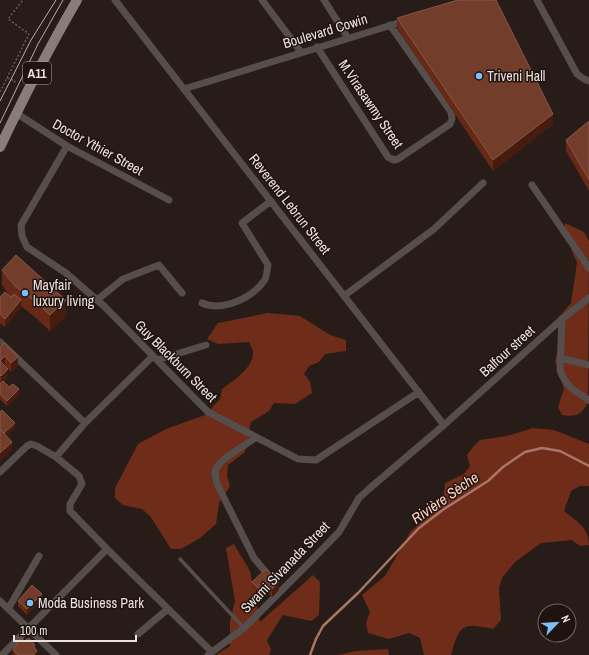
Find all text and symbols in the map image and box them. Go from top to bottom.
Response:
street label: Boulevard Cowin [281,10,369,52]
street label: M.Virasawmy Street [335,56,407,152]
road number: A11 [23,62,51,84]
place label: Triveni Hall [487,67,545,85]
marker: Triveni Hall [474,71,484,81]
street label: Doctor Ythier Street [49,115,147,179]
street label: Reverend Lebrun Street [245,150,335,258]
place label: Mayfair luxury living [33,276,95,310]
marker: Mayfair luxury living [20,288,30,298]
street label: Guy Blackburn Street [131,316,221,406]
street label: Balfour street [476,321,538,381]
water label: Rivière Sèche [407,467,483,529]
street label: Swami Sivanada Street [237,517,333,617]
place label: Moda Business Park [38,594,144,612]
marker: Moda Business Park [25,598,35,608]
north arrow [537,603,577,643]
text: N [558,613,574,625]
scale bar [14,617,136,643]
text: 100 m [20,623,47,639]

